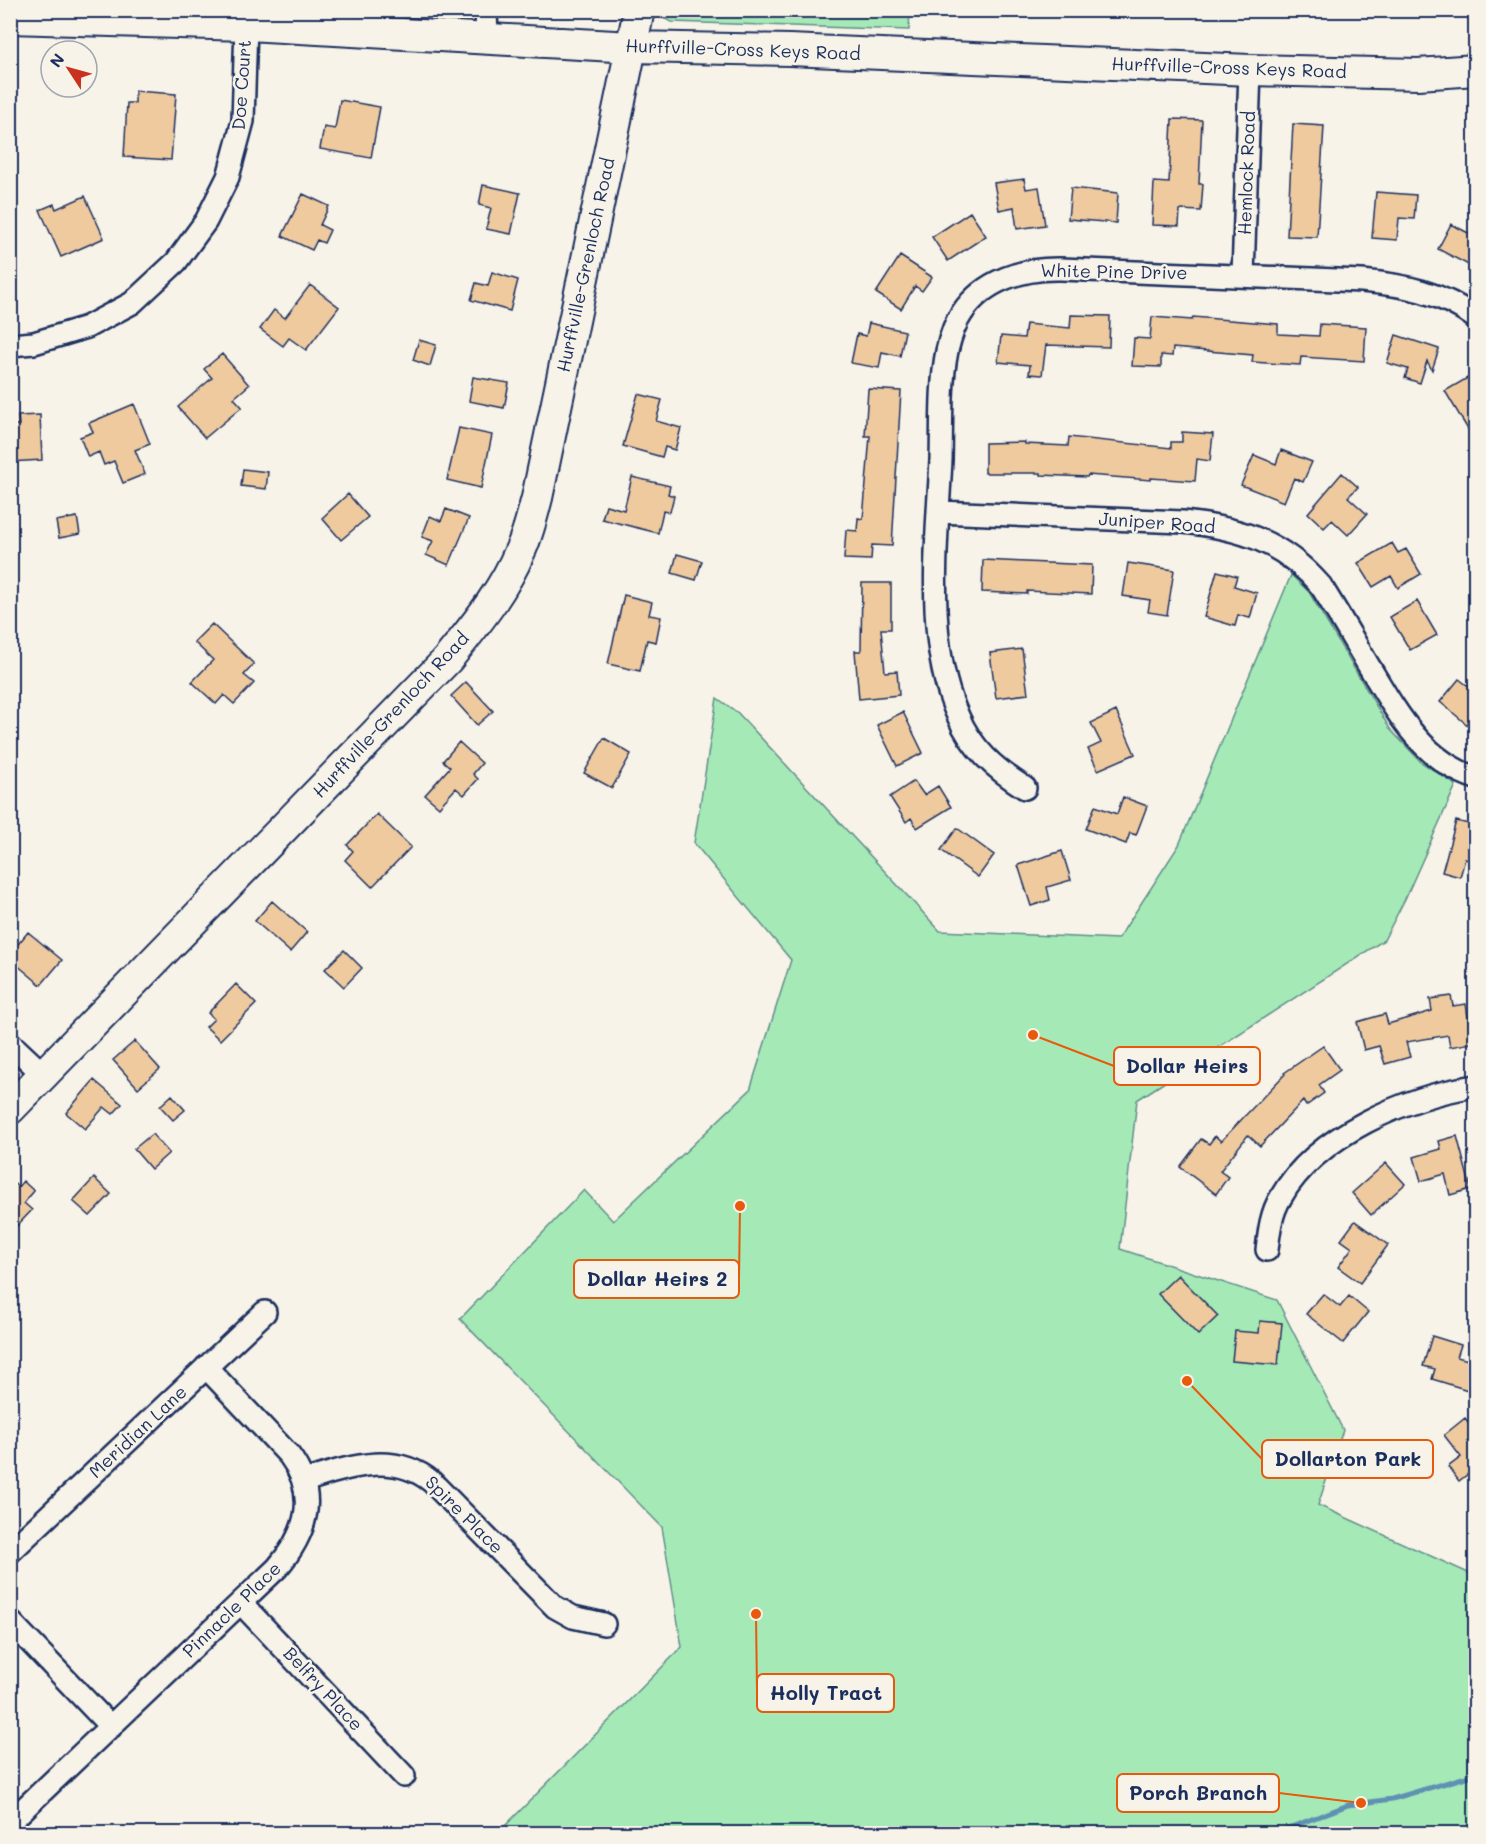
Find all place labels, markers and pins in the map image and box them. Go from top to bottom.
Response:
callout: Dollar Heirs [1114,1047,1260,1085]
callout: Dollar Heirs 2 [574,1260,739,1298]
callout: Dollarton Park [1262,1440,1433,1478]
callout: Holly Tract [757,1674,894,1712]
callout: Porch Branch [1117,1774,1279,1812]

